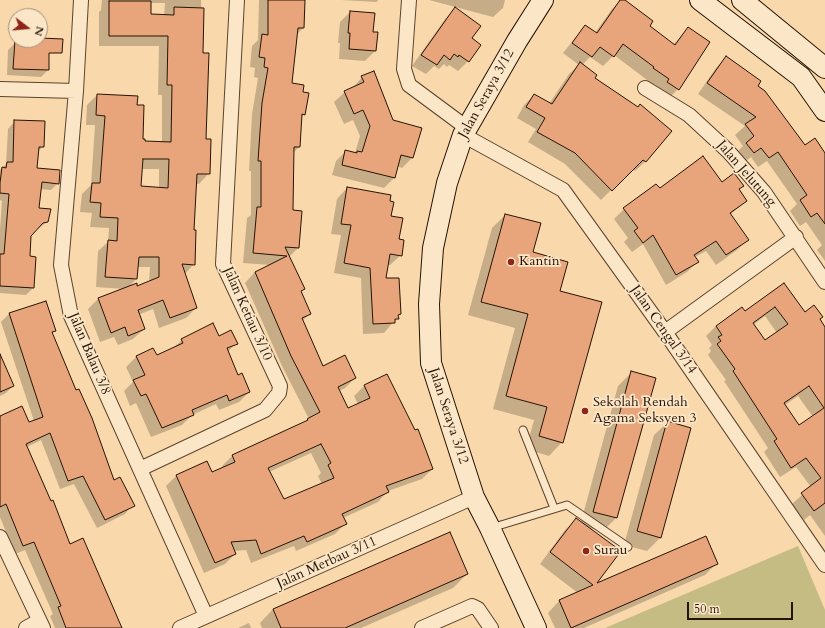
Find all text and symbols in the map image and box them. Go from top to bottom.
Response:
north arrow [8,8,48,48]
text: N [31,25,48,38]
street label: Jalan Seraya 3/12 [455,46,519,142]
street label: Jalan Jelutung [713,137,779,211]
place label: Kantin [519,254,560,270]
marker: Kantin [506,257,516,267]
street label: Jalan Ketiau 3/10 [219,265,275,363]
street label: Jalan Cengal 3/14 [626,282,700,378]
street label: Jalan Balau 3/8 [64,310,114,398]
street label: Jalan Seraya 3/12 [425,366,471,466]
place label: Sekolah Rendah Agama Seksyen 3 [593,395,697,428]
marker: Sekolah Rendah Agama Seksyen 3 [580,406,590,416]
street label: Jalan Merbau 3/11 [274,533,380,593]
place label: Surau [594,543,628,559]
marker: Surau [581,546,591,556]
scale bar [689,594,795,620]
text: 50 m [694,601,720,617]

